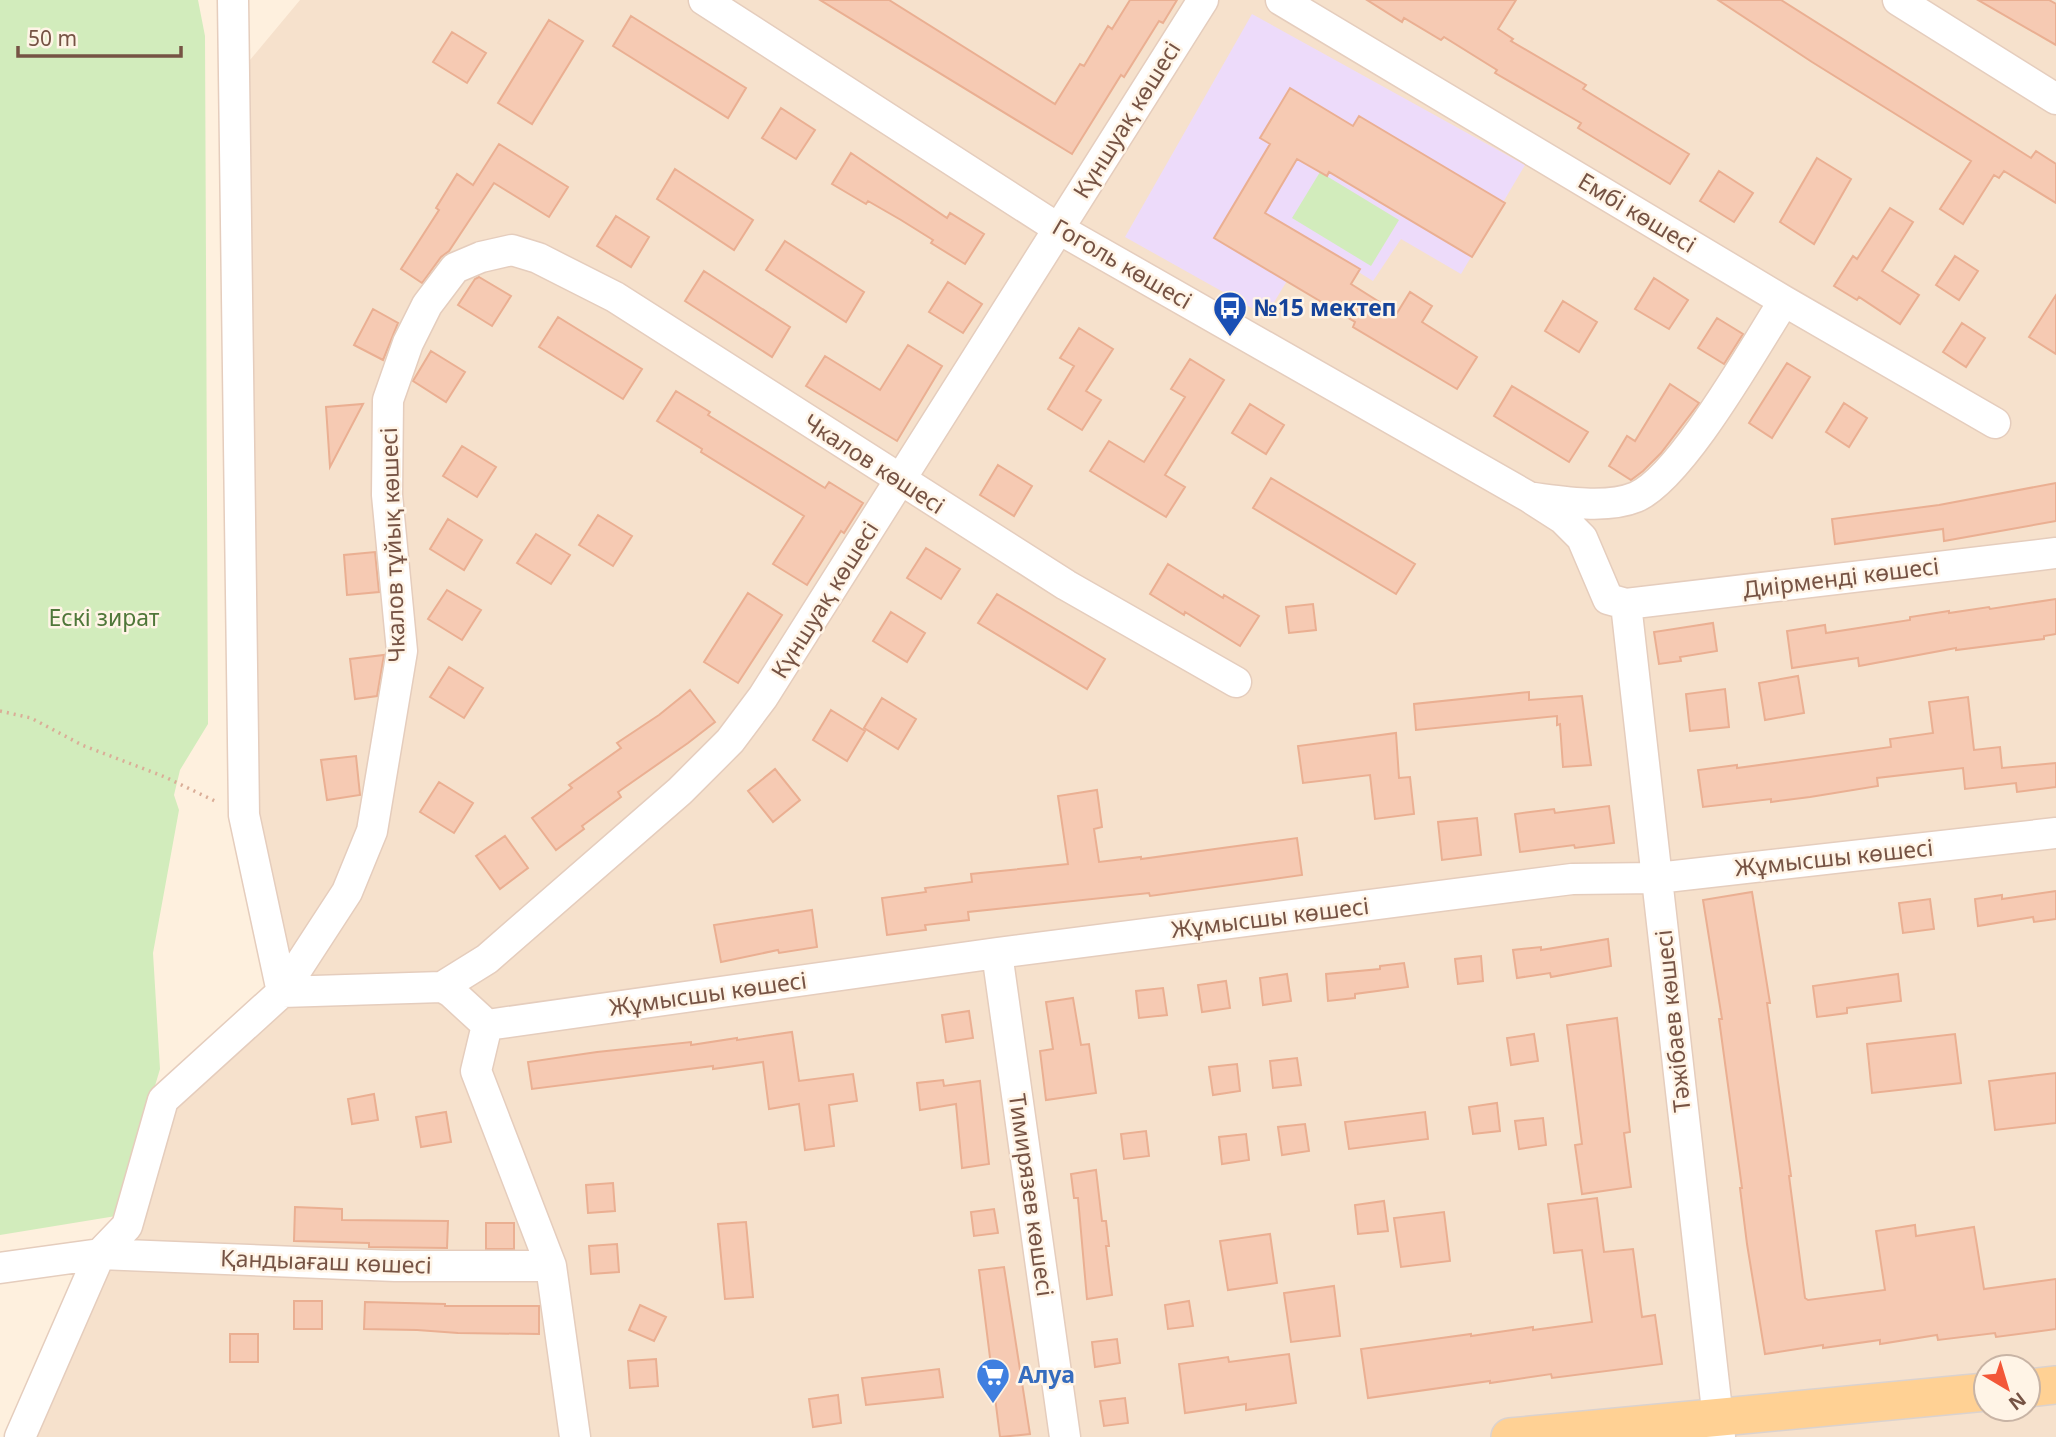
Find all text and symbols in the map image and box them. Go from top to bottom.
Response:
scale bar [18,14,180,58]
text: 50 m [28,24,77,52]
street label: Күншуақ көшесі [1065,35,1187,204]
street label: Ембі көшесі [1573,164,1702,260]
street label: Гоголь көшесі [1047,210,1198,316]
bus stop icon: №15 мектеп [1211,289,1249,338]
place label: №15 мектеп [1254,291,1397,323]
street label: Чкалов көшесі [798,406,951,521]
street label: Чкалов тұйық көшесі [372,427,412,663]
street label: Күншуақ көшесі [763,515,885,684]
street label: Диірменді көшесі [1741,549,1941,605]
park label: Ескі зират [49,601,160,633]
street label: Жұмысшы көшесі [1733,831,1935,883]
street label: Жұмысшы көшесі [1169,889,1371,945]
street label: Тәжібаев көшесі [1647,928,1697,1114]
street label: Жұмысшы көшесі [607,963,809,1023]
street label: Тимирязев көшесі [1002,1091,1062,1298]
street label: Қандыағаш көшесі [220,1241,432,1281]
north arrow [1972,1353,2042,1423]
supermarket icon: Алуа [974,1356,1012,1405]
place label: Алуа [1018,1358,1075,1390]
text: N [2003,1386,2032,1416]

